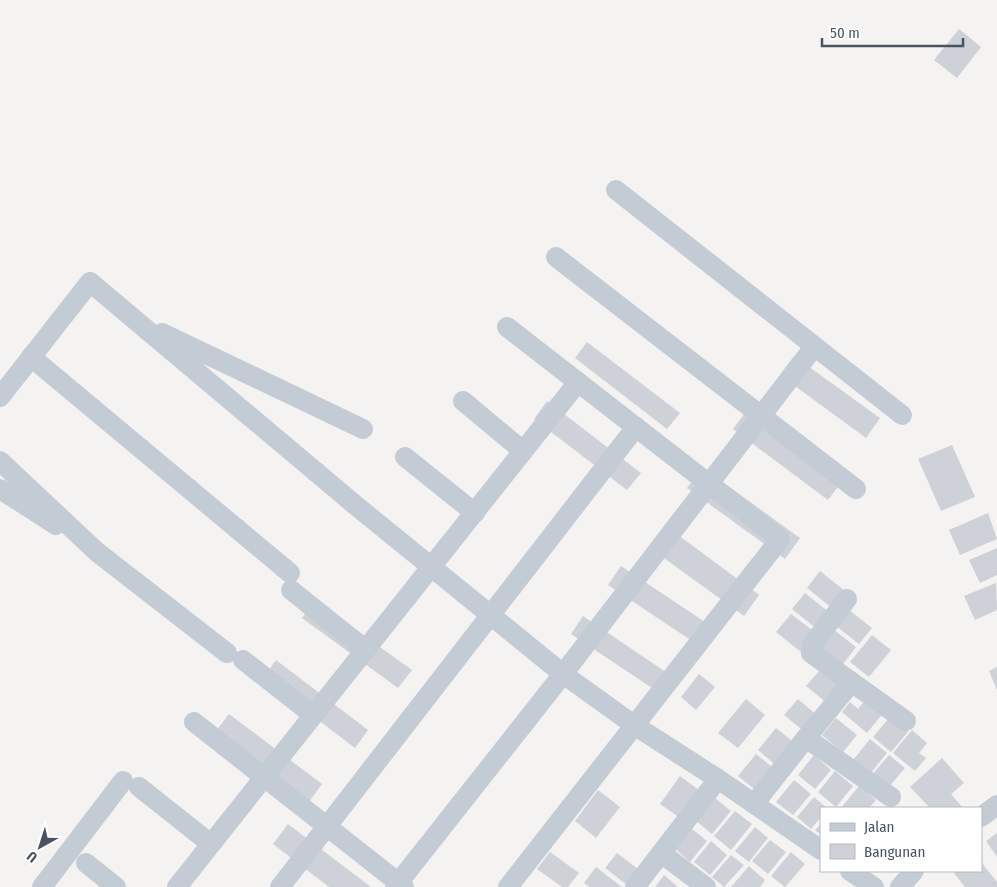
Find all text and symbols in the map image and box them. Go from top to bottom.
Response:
scale bar [822,15,963,47]
text: 50 m [830,24,860,42]
legend [820,807,982,872]
text: Jalan [864,818,894,836]
north arrow [15,822,65,872]
text: Bangunan [864,843,925,861]
text: U [24,848,41,866]

